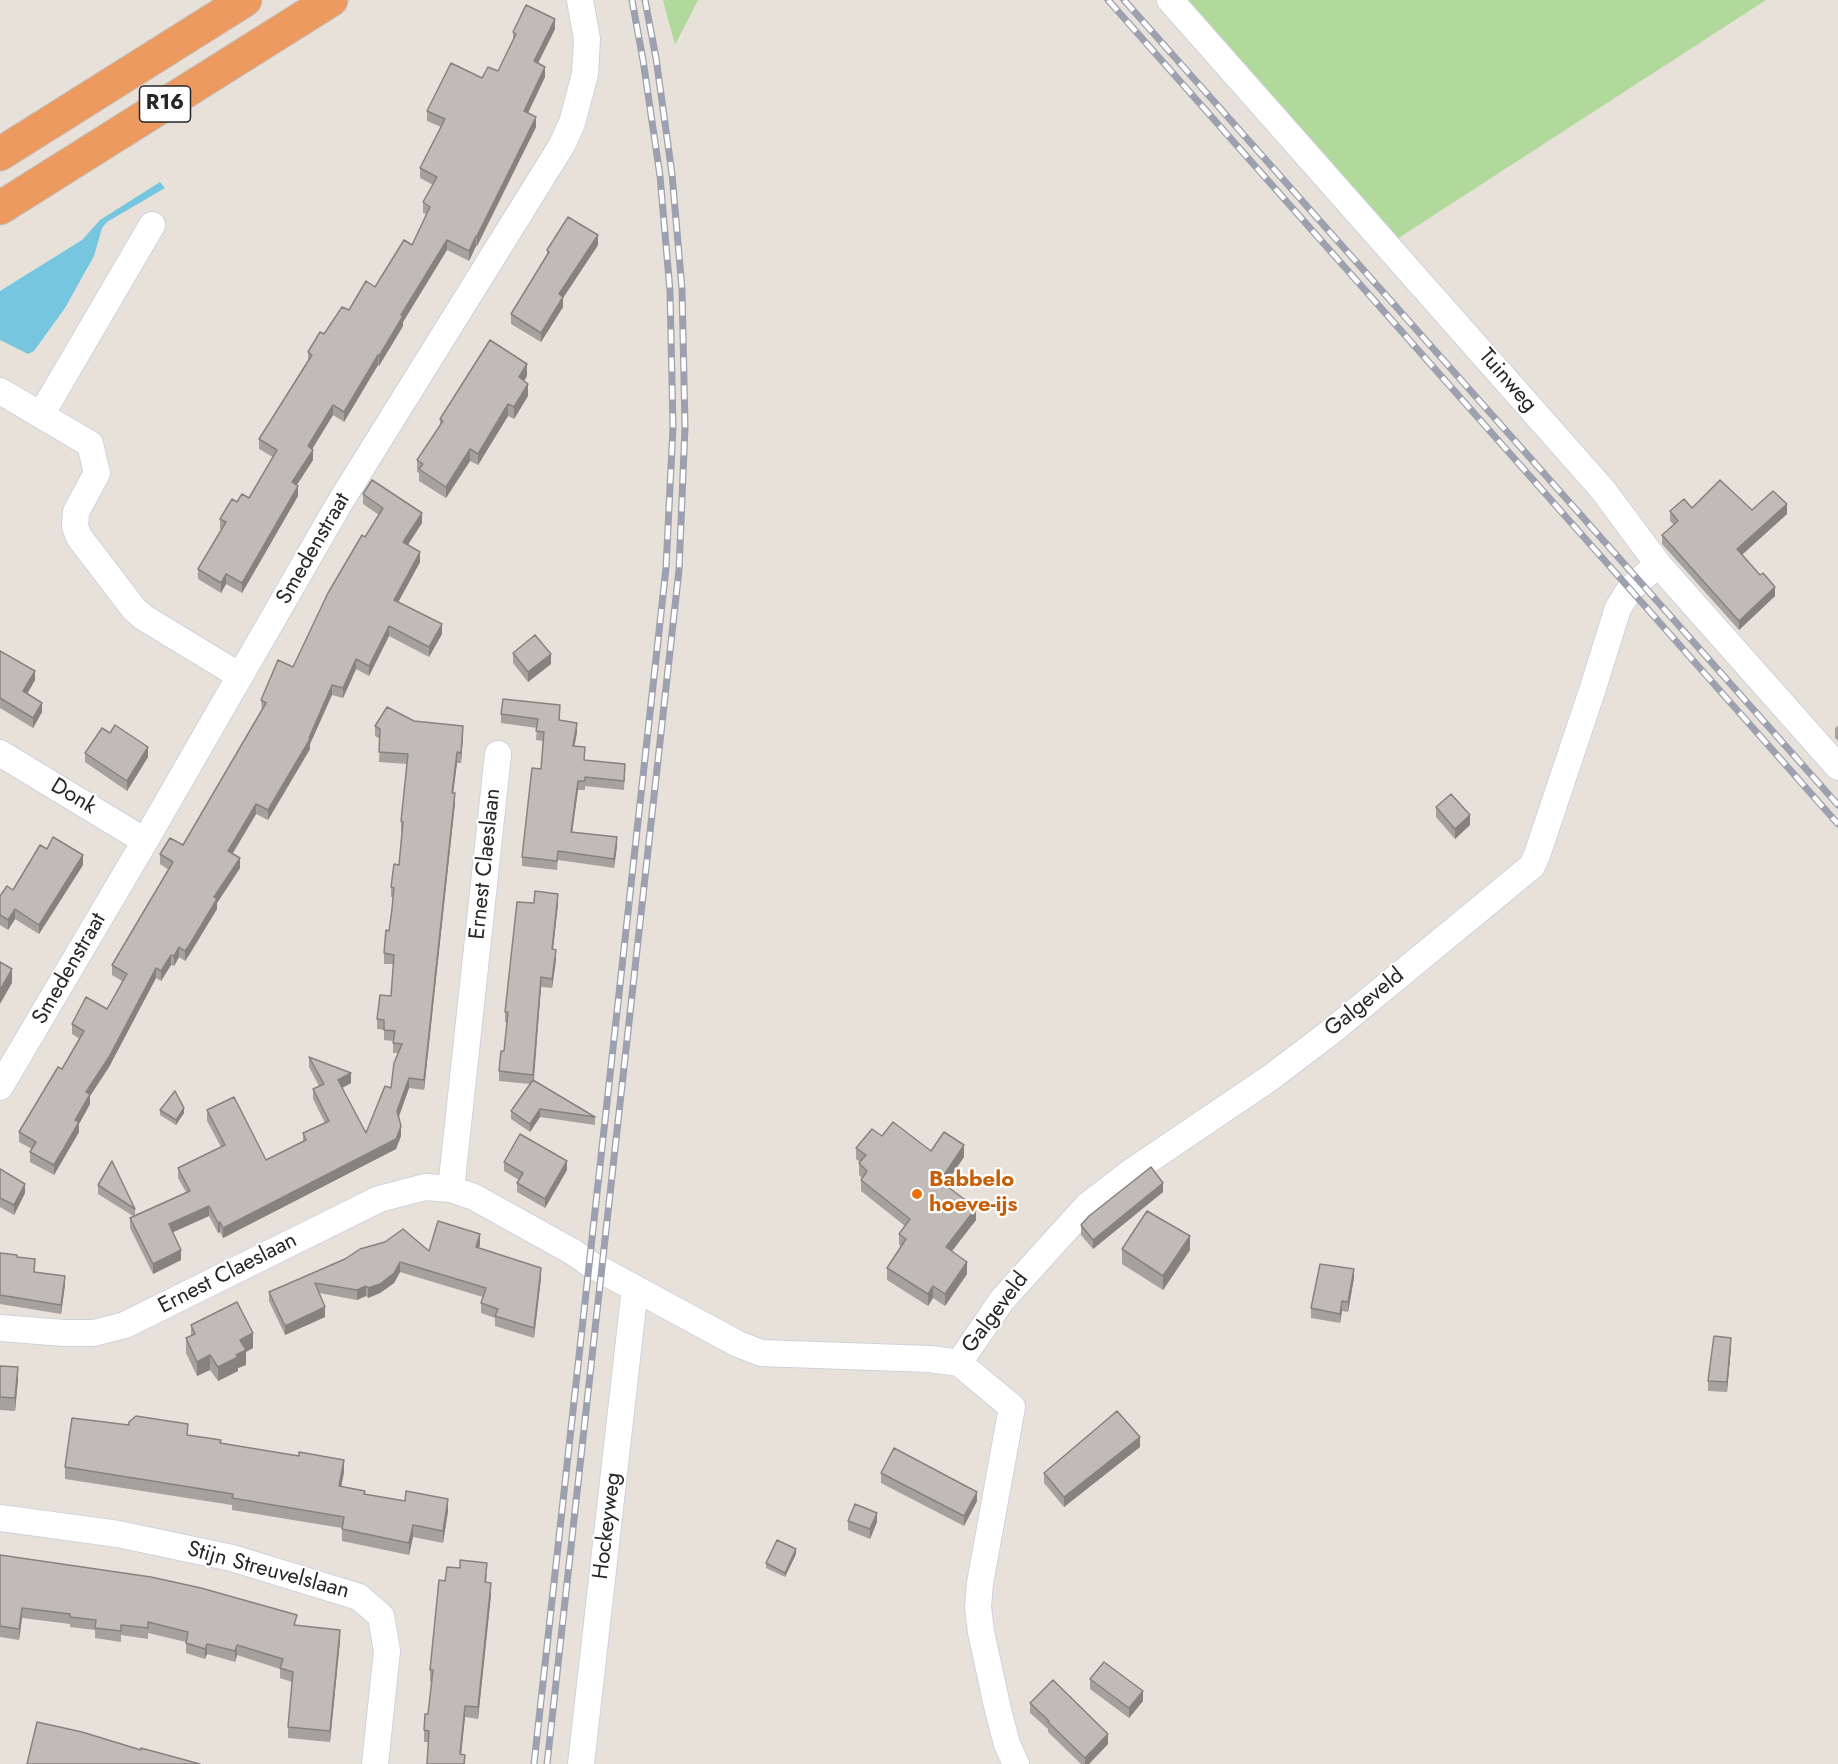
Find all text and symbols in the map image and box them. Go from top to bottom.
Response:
road number: R16 [140,86,190,122]
street label: Tuinweg [1472,344,1542,418]
street label: Smedenstraat [272,489,356,609]
street label: Donk [46,773,100,821]
street label: Ernest Claeslaan [465,787,507,941]
street label: Smedenstraat [28,909,112,1029]
street label: Galgeveld [1320,963,1410,1043]
place label: Babbelo hoeve-ijs [929,1168,1018,1220]
marker: Babbelo hoeve-ijs [910,1187,924,1201]
street label: Ernest Claeslaan [154,1228,302,1320]
street label: Galgeveld [957,1267,1035,1359]
street label: Hockeyweg [588,1471,628,1581]
street label: Stijn Streuvelslaan [184,1537,352,1605]

